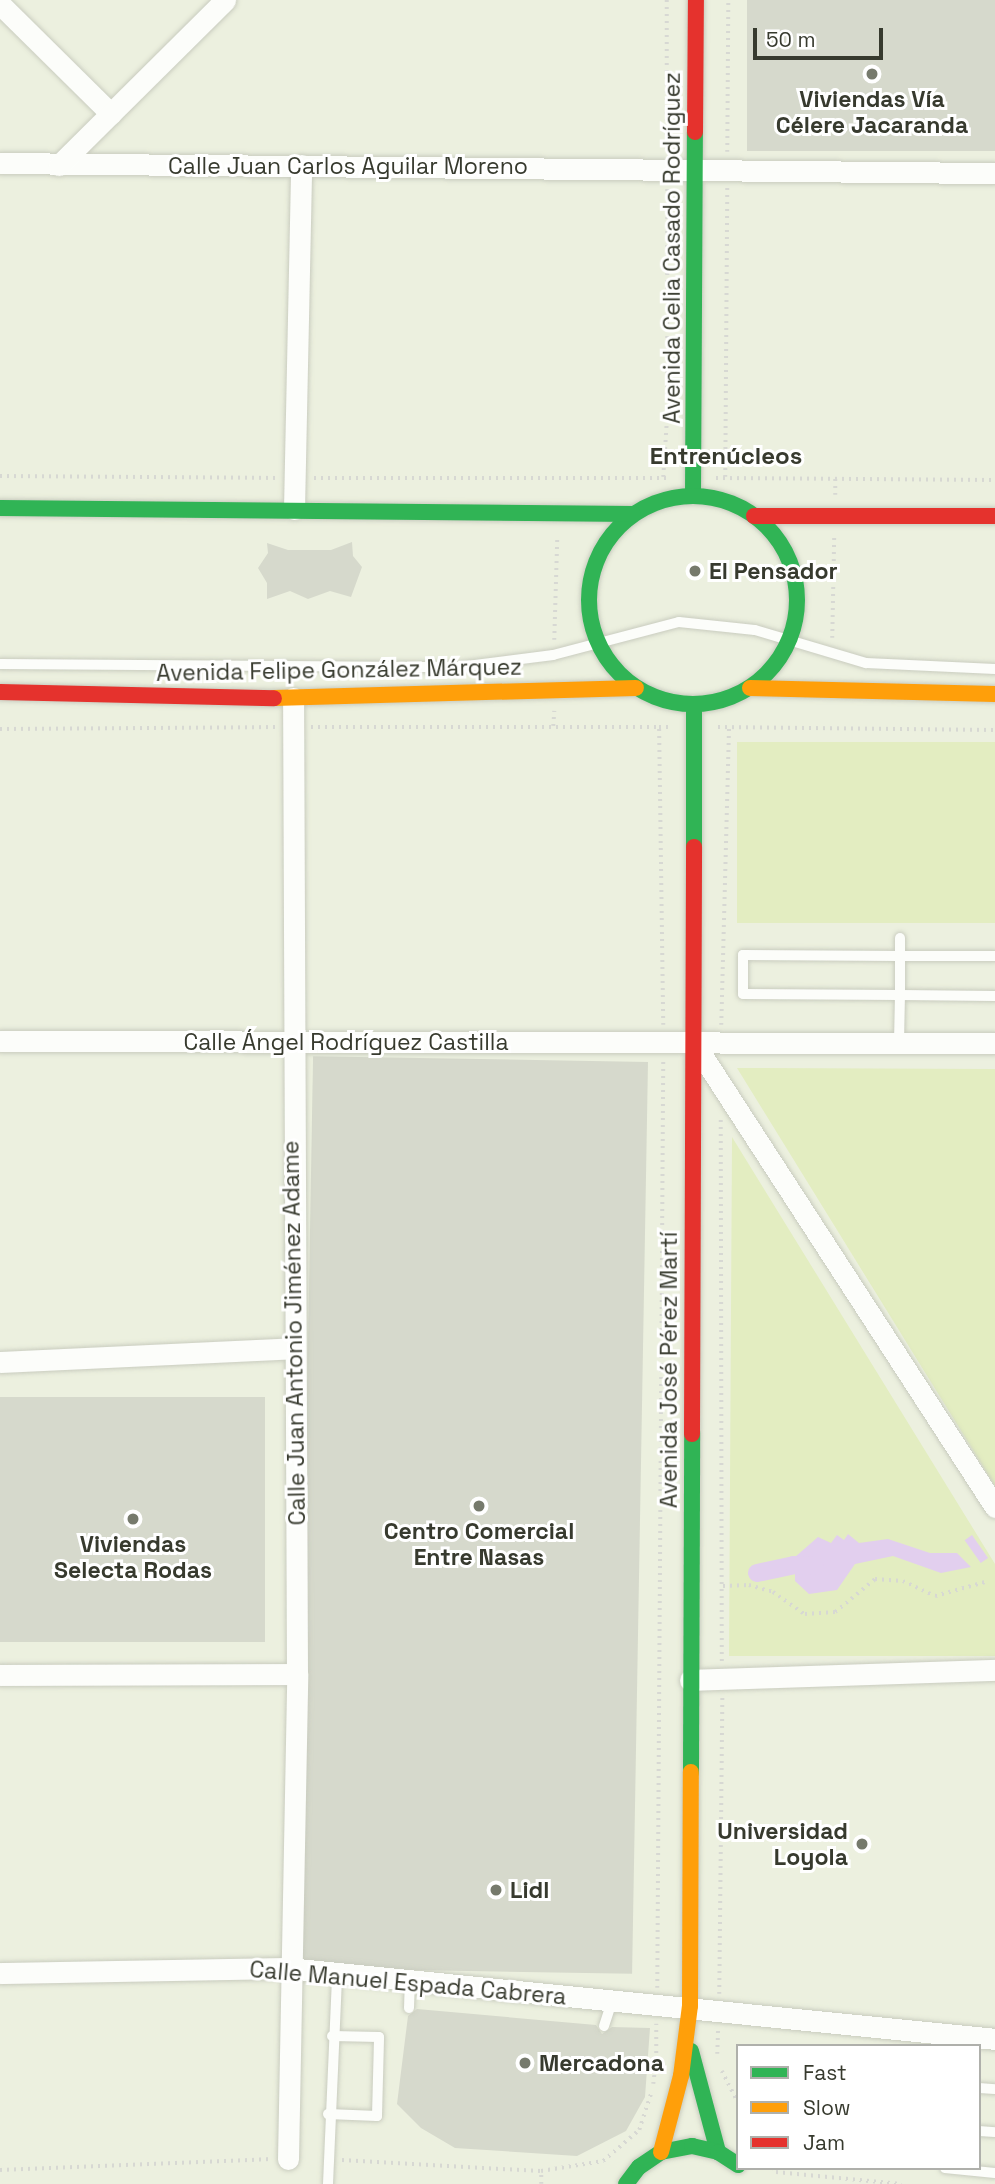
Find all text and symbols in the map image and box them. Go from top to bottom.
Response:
scale bar [757,14,886,58]
text: 50 m [766,26,816,53]
marker: Viviendas Vía Célere Jacaranda [864,66,880,82]
street label: Avenida Celia Casado Rodríguez [658,72,686,424]
place label: Viviendas Vía Célere Jacaranda [776,85,968,139]
street label: Calle Juan Carlos Aguilar Moreno [168,152,528,180]
district label: Entrenúcleos [650,442,802,470]
place label: El Pensador [709,557,838,585]
marker: El Pensador [687,563,703,579]
street label: Avenida Felipe González Márquez [156,653,522,687]
street label: Calle Ángel Rodríguez Castilla [183,1028,509,1056]
street label: Calle Juan Antonio Jiménez Adame [277,1140,311,1526]
street label: Avenida José Pérez Martí [655,1232,683,1508]
marker: Centro Comercial Entre Nasas [471,1498,487,1514]
marker: Viviendas Selecta Rodas [125,1511,141,1527]
place label: Centro Comercial Entre Nasas [384,1517,574,1571]
place label: Viviendas Selecta Rodas [54,1530,212,1584]
place label: Universidad Loyola [717,1817,848,1871]
marker: Universidad Loyola [854,1836,870,1852]
place label: Lidl [510,1876,549,1904]
marker: Lidl [488,1882,504,1898]
street label: Calle Manuel Espada Cabrera [248,1955,568,2011]
legend [736,2044,981,2170]
place label: Mercadona [539,2049,664,2077]
marker: Mercadona [517,2055,533,2071]
text: Fast [803,2059,847,2086]
text: Slow [803,2094,851,2121]
text: Jam [803,2129,845,2156]

